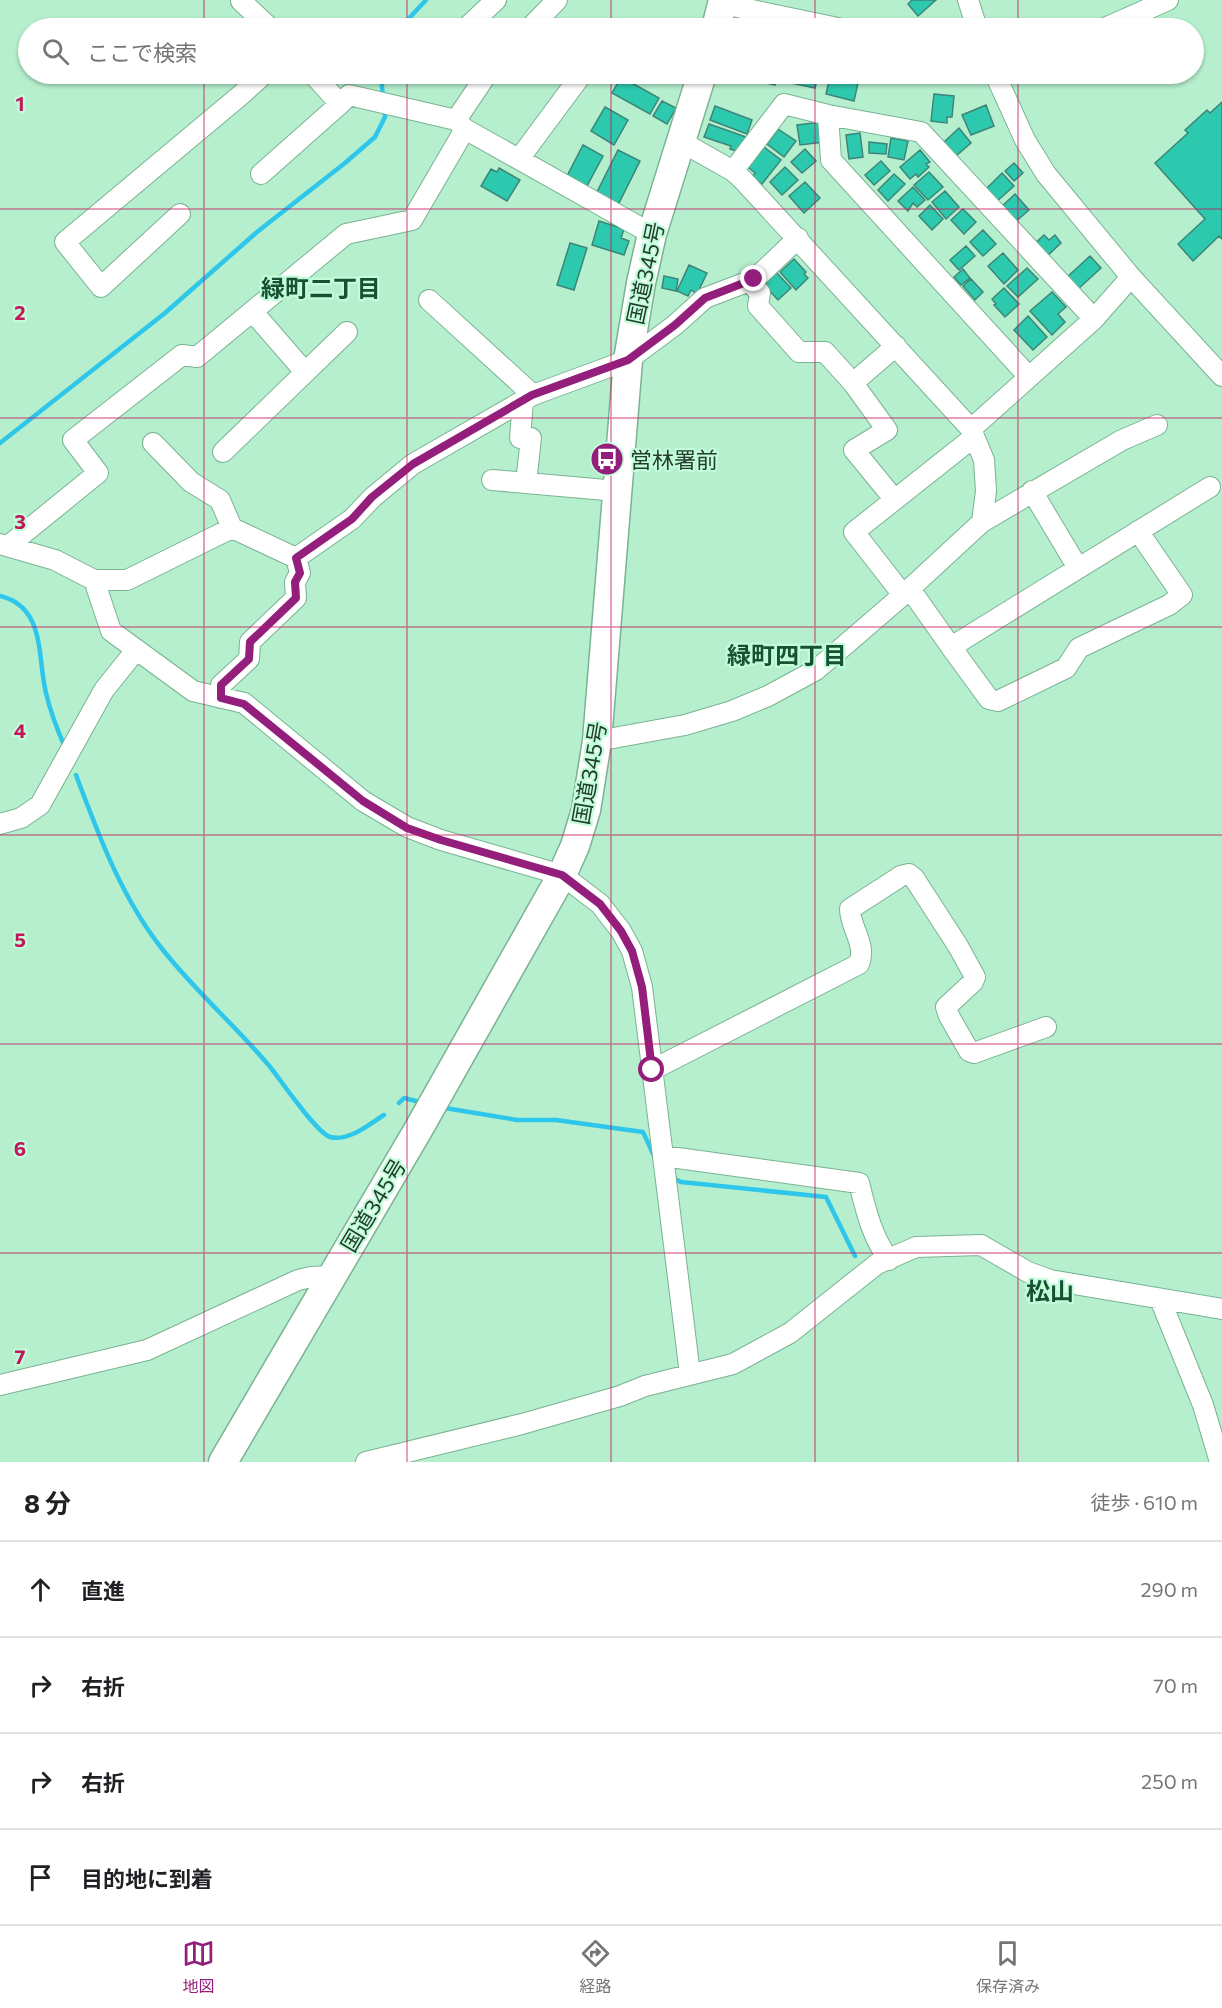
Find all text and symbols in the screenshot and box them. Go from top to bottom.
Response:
search box [18,18,1204,84]
icon: search [39,35,72,68]
text: ここで検索 [87,39,197,66]
text: 1 [15,91,25,115]
street label: 国道345号 [621,219,669,327]
route end [740,265,766,291]
district label: 緑町二丁目 [261,273,381,302]
text: 2 [14,300,26,324]
bus stop icon: 営林署前 [589,441,625,477]
place label: 営林署前 [630,446,718,473]
text: 3 [14,509,26,533]
district label: 緑町四丁目 [727,640,847,669]
text: 4 [14,718,26,742]
street label: 国道345号 [567,719,611,827]
text: 5 [14,927,26,951]
route start [638,1056,664,1082]
text: 6 [14,1136,26,1160]
street label: 国道345号 [335,1153,411,1257]
district label: 松山 [1026,1276,1074,1305]
text: 7 [15,1344,26,1368]
text: 8 分 [24,1487,71,1518]
text: 徒歩 · 610 m [1091,1490,1198,1514]
icon: ahead [24,1573,57,1606]
text: 直進 [81,1577,125,1604]
text: 290 m [1140,1577,1198,1601]
icon: right [24,1669,57,1702]
text: 右折 [81,1673,125,1700]
text: 70 m [1153,1673,1198,1697]
icon: right [24,1765,57,1798]
text: 右折 [81,1769,125,1796]
text: 250 m [1141,1769,1198,1793]
icon: arrive [24,1861,57,1894]
text: 目的地に到着 [81,1865,213,1892]
tab: 地図 [182,1937,215,1997]
tab: 経路 [579,1937,612,1997]
tab: 保存済み [976,1937,1040,1997]

